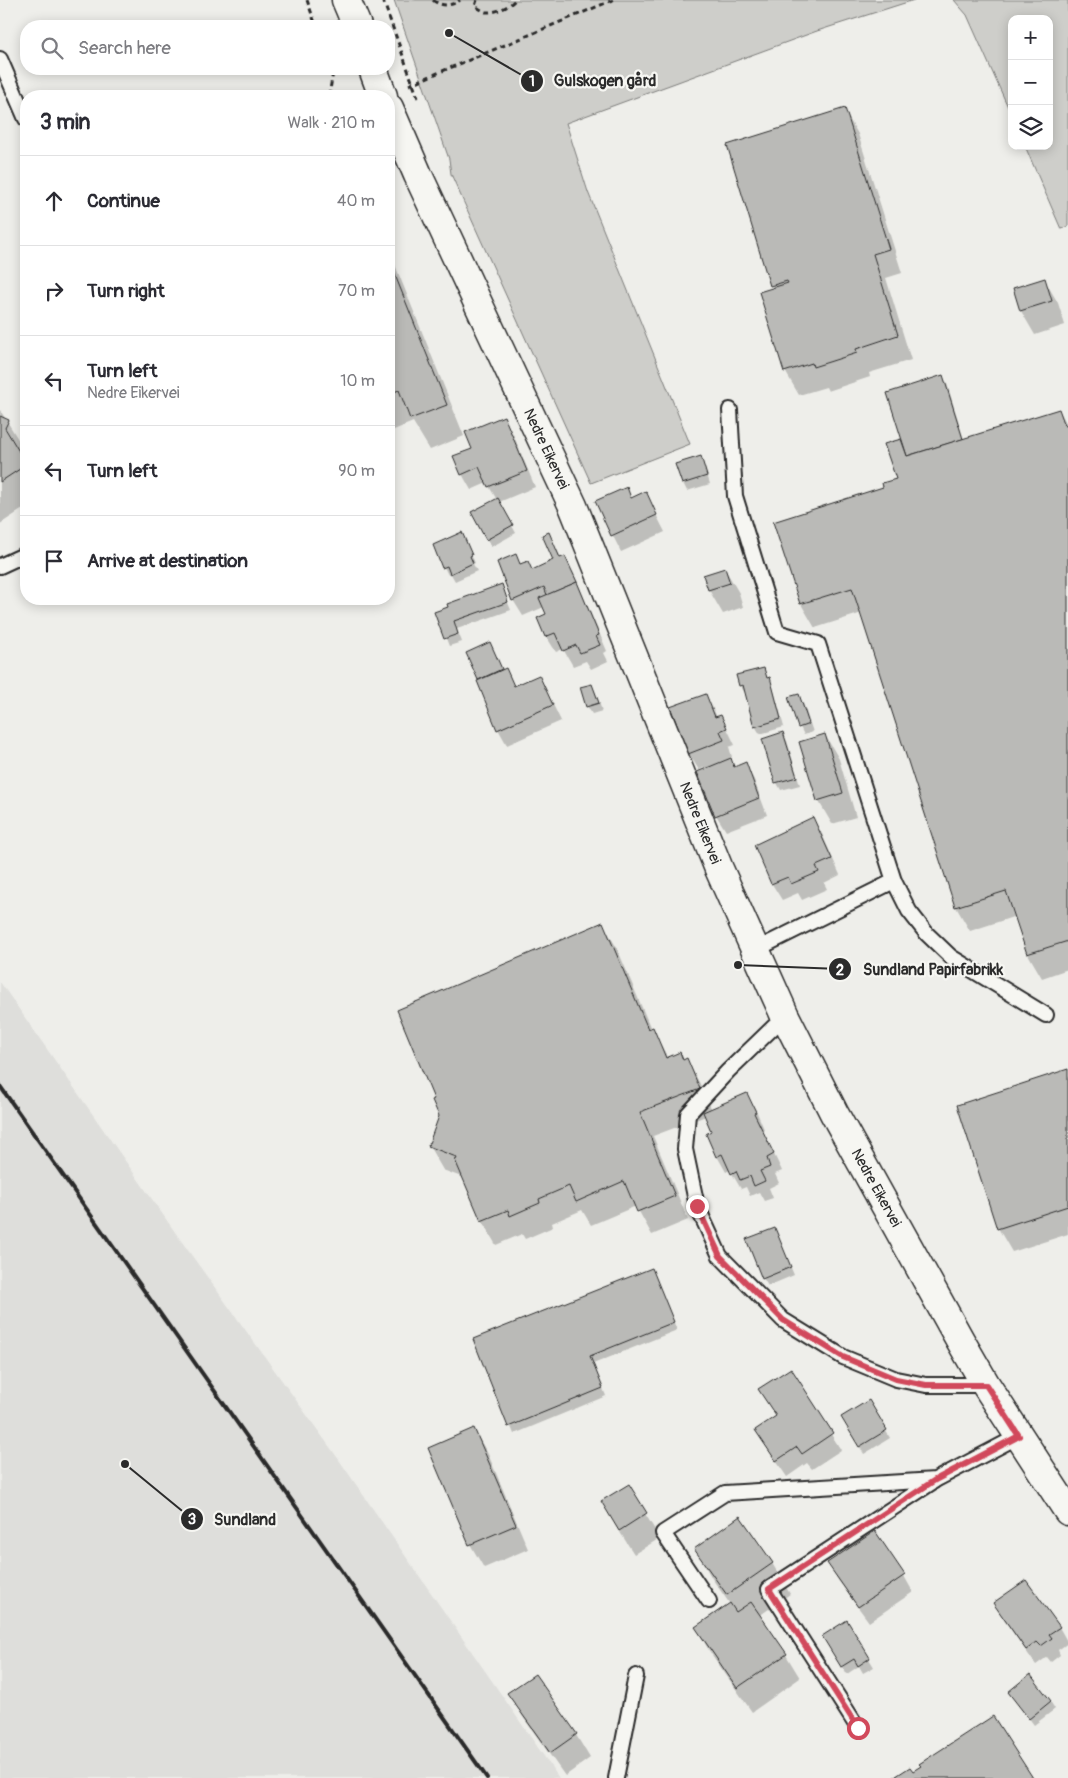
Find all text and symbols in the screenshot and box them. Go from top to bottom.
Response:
map controls [1008,15,1053,150]
button: + [1008,15,1053,60]
search box [20,20,395,75]
icon: search [38,34,66,62]
text: Search here [78,36,171,60]
button: − [1008,60,1053,105]
callout: Gulskogen gård [519,65,667,96]
text: Gulskogen gård [554,71,656,91]
text: 1 [529,72,535,91]
button: layers [1008,105,1053,150]
text: 3 min [40,109,90,136]
text: Walk · 210 m [287,113,375,133]
icon: ahead [40,187,68,215]
text: Continue [87,189,160,213]
text: 40 m [337,191,375,211]
icon: right [40,277,68,305]
text: Turn right [87,279,165,303]
text: 70 m [338,281,375,301]
text: Turn left [87,359,157,383]
icon: left [40,367,68,395]
text: 10 m [340,371,375,391]
text: Nedre Eikervei [87,383,180,403]
street label: Nedre Eikervei [519,406,573,493]
icon: left [40,457,68,485]
text: Turn left [87,459,157,483]
text: 90 m [338,461,375,481]
icon: arrive [40,547,68,575]
text: Arrive at destination [87,549,248,573]
street label: Nedre Eikervei [675,779,725,867]
callout: Sundland Papirfabrikk [828,954,1013,985]
text: Sundland Papirfabrikk [863,960,1003,980]
text: 2 [836,961,844,980]
street label: Nedre Eikervei [847,1145,906,1231]
route end [686,1195,709,1218]
callout: Sundland [179,1504,286,1535]
text: 3 [188,1510,196,1529]
text: Sundland [214,1510,276,1530]
route start [847,1717,870,1740]

